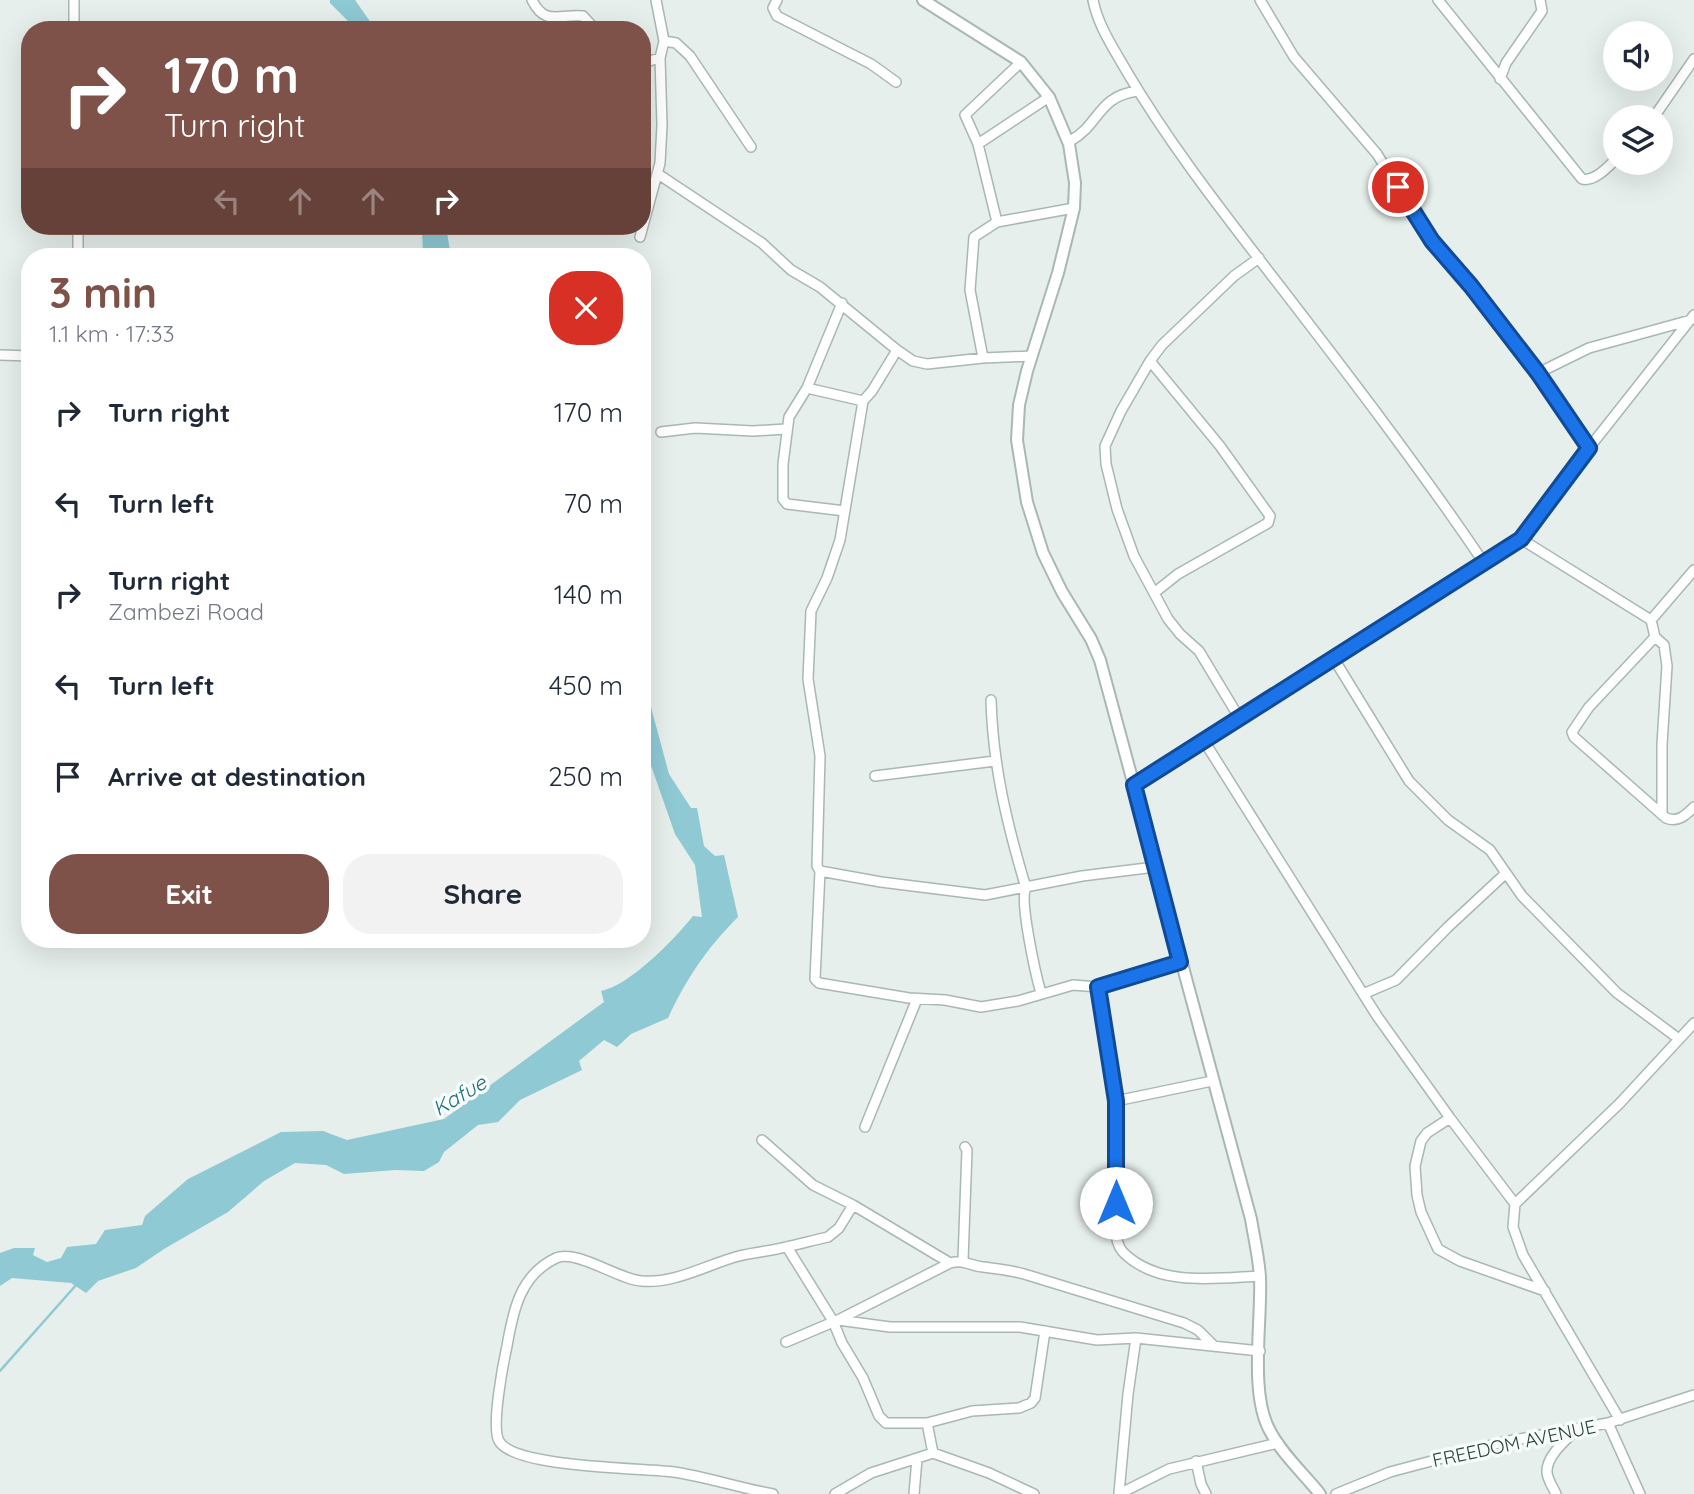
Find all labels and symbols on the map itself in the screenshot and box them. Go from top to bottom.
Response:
pin [1368,157,1428,217]
water label: Kafue [427,1068,492,1121]
position arrow [1079,1166,1153,1240]
street label: FREEDOM AVENUE [1430,1414,1598,1472]

